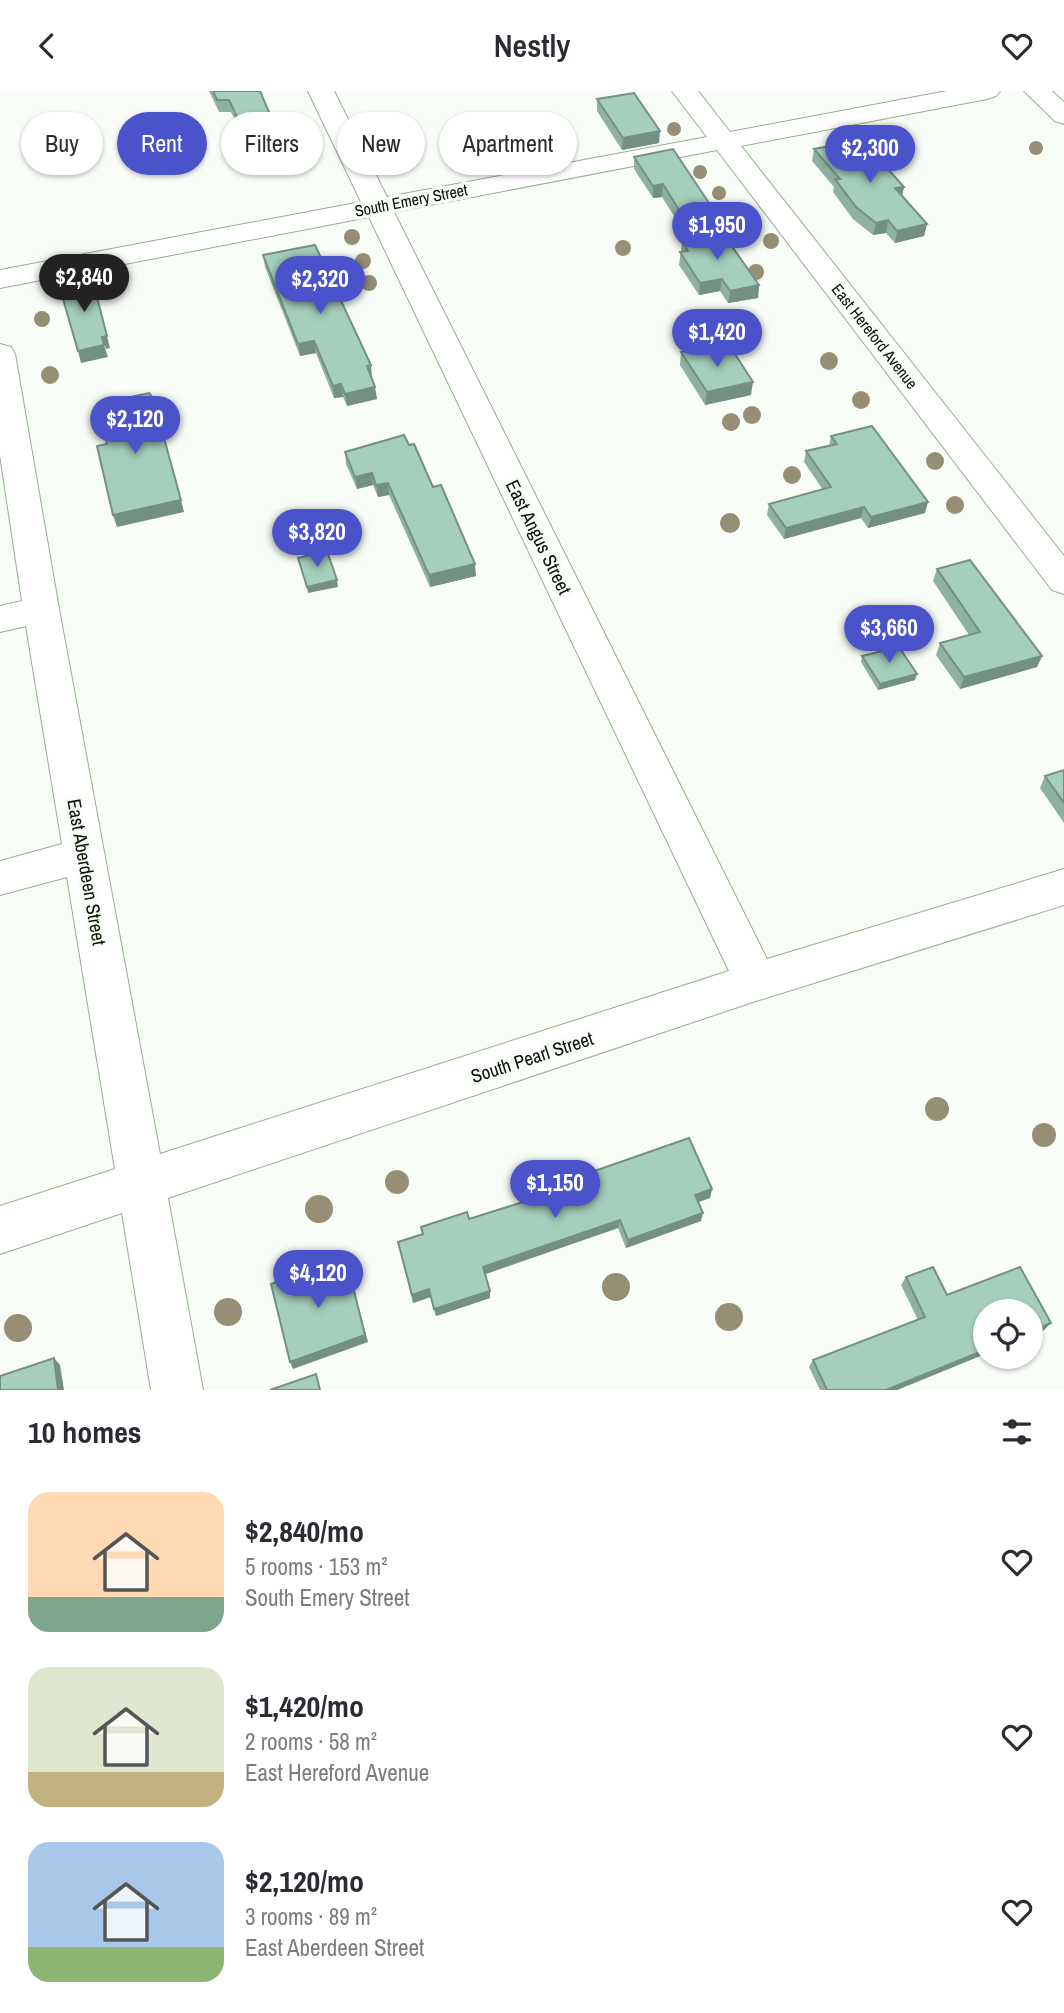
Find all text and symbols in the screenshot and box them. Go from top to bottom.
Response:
text: Nestly [494,24,570,67]
icon: back [28,27,66,65]
icon: heart [998,27,1036,65]
chip: Buy [21,112,103,175]
chip: Rent [117,112,207,175]
chip: Filters [221,112,323,175]
chip: New [337,112,425,175]
chip: Apartment [439,112,577,175]
pin: $2,300 [813,125,927,185]
text: $2,300 [841,132,899,163]
street label: South Emery Street [353,178,470,222]
pin: $1,950 [660,202,774,262]
text: $1,950 [688,209,746,240]
pin: $2,840 [27,255,141,314]
pin: $2,320 [263,257,377,316]
text: $2,840 [55,261,113,292]
text: $2,320 [291,263,349,294]
street label: East Hereford Avenue [827,279,923,393]
pin: $1,420 [660,309,774,369]
text: $1,420 [688,316,746,347]
pin: $2,120 [78,397,192,456]
text: $2,120 [106,403,164,434]
street label: East Angus Street [500,475,578,599]
pin: $3,820 [260,510,374,569]
text: $3,820 [288,516,346,547]
pin: $3,660 [832,605,946,665]
text: $3,660 [860,612,918,643]
street label: East Aberdeen Street [61,797,113,948]
street label: South Pearl Street [467,1025,597,1089]
pin: $1,150 [498,1161,612,1220]
text: $1,150 [526,1167,584,1198]
pin: $4,120 [261,1251,375,1310]
text: $4,120 [289,1257,347,1288]
map controls [973,1299,1043,1369]
button: locate [973,1299,1043,1369]
text: 10 homes [28,1412,142,1452]
icon: filters [998,1413,1036,1451]
text: $2,840/mo [245,1511,364,1551]
icon: home [84,1520,168,1604]
icon: heart [998,1543,1036,1581]
text: 5 rooms · 153 m² [245,1551,388,1582]
text: South Emery Street [245,1582,410,1613]
text: $1,420/mo [245,1686,364,1726]
icon: home [84,1695,168,1779]
icon: heart [998,1718,1036,1756]
text: 2 rooms · 58 m² [245,1726,377,1757]
text: East Hereford Avenue [245,1757,429,1788]
text: $2,120/mo [245,1861,364,1901]
icon: home [84,1870,168,1954]
icon: heart [998,1893,1036,1931]
text: 3 rooms · 89 m² [245,1901,377,1932]
text: East Aberdeen Street [245,1932,424,1963]

